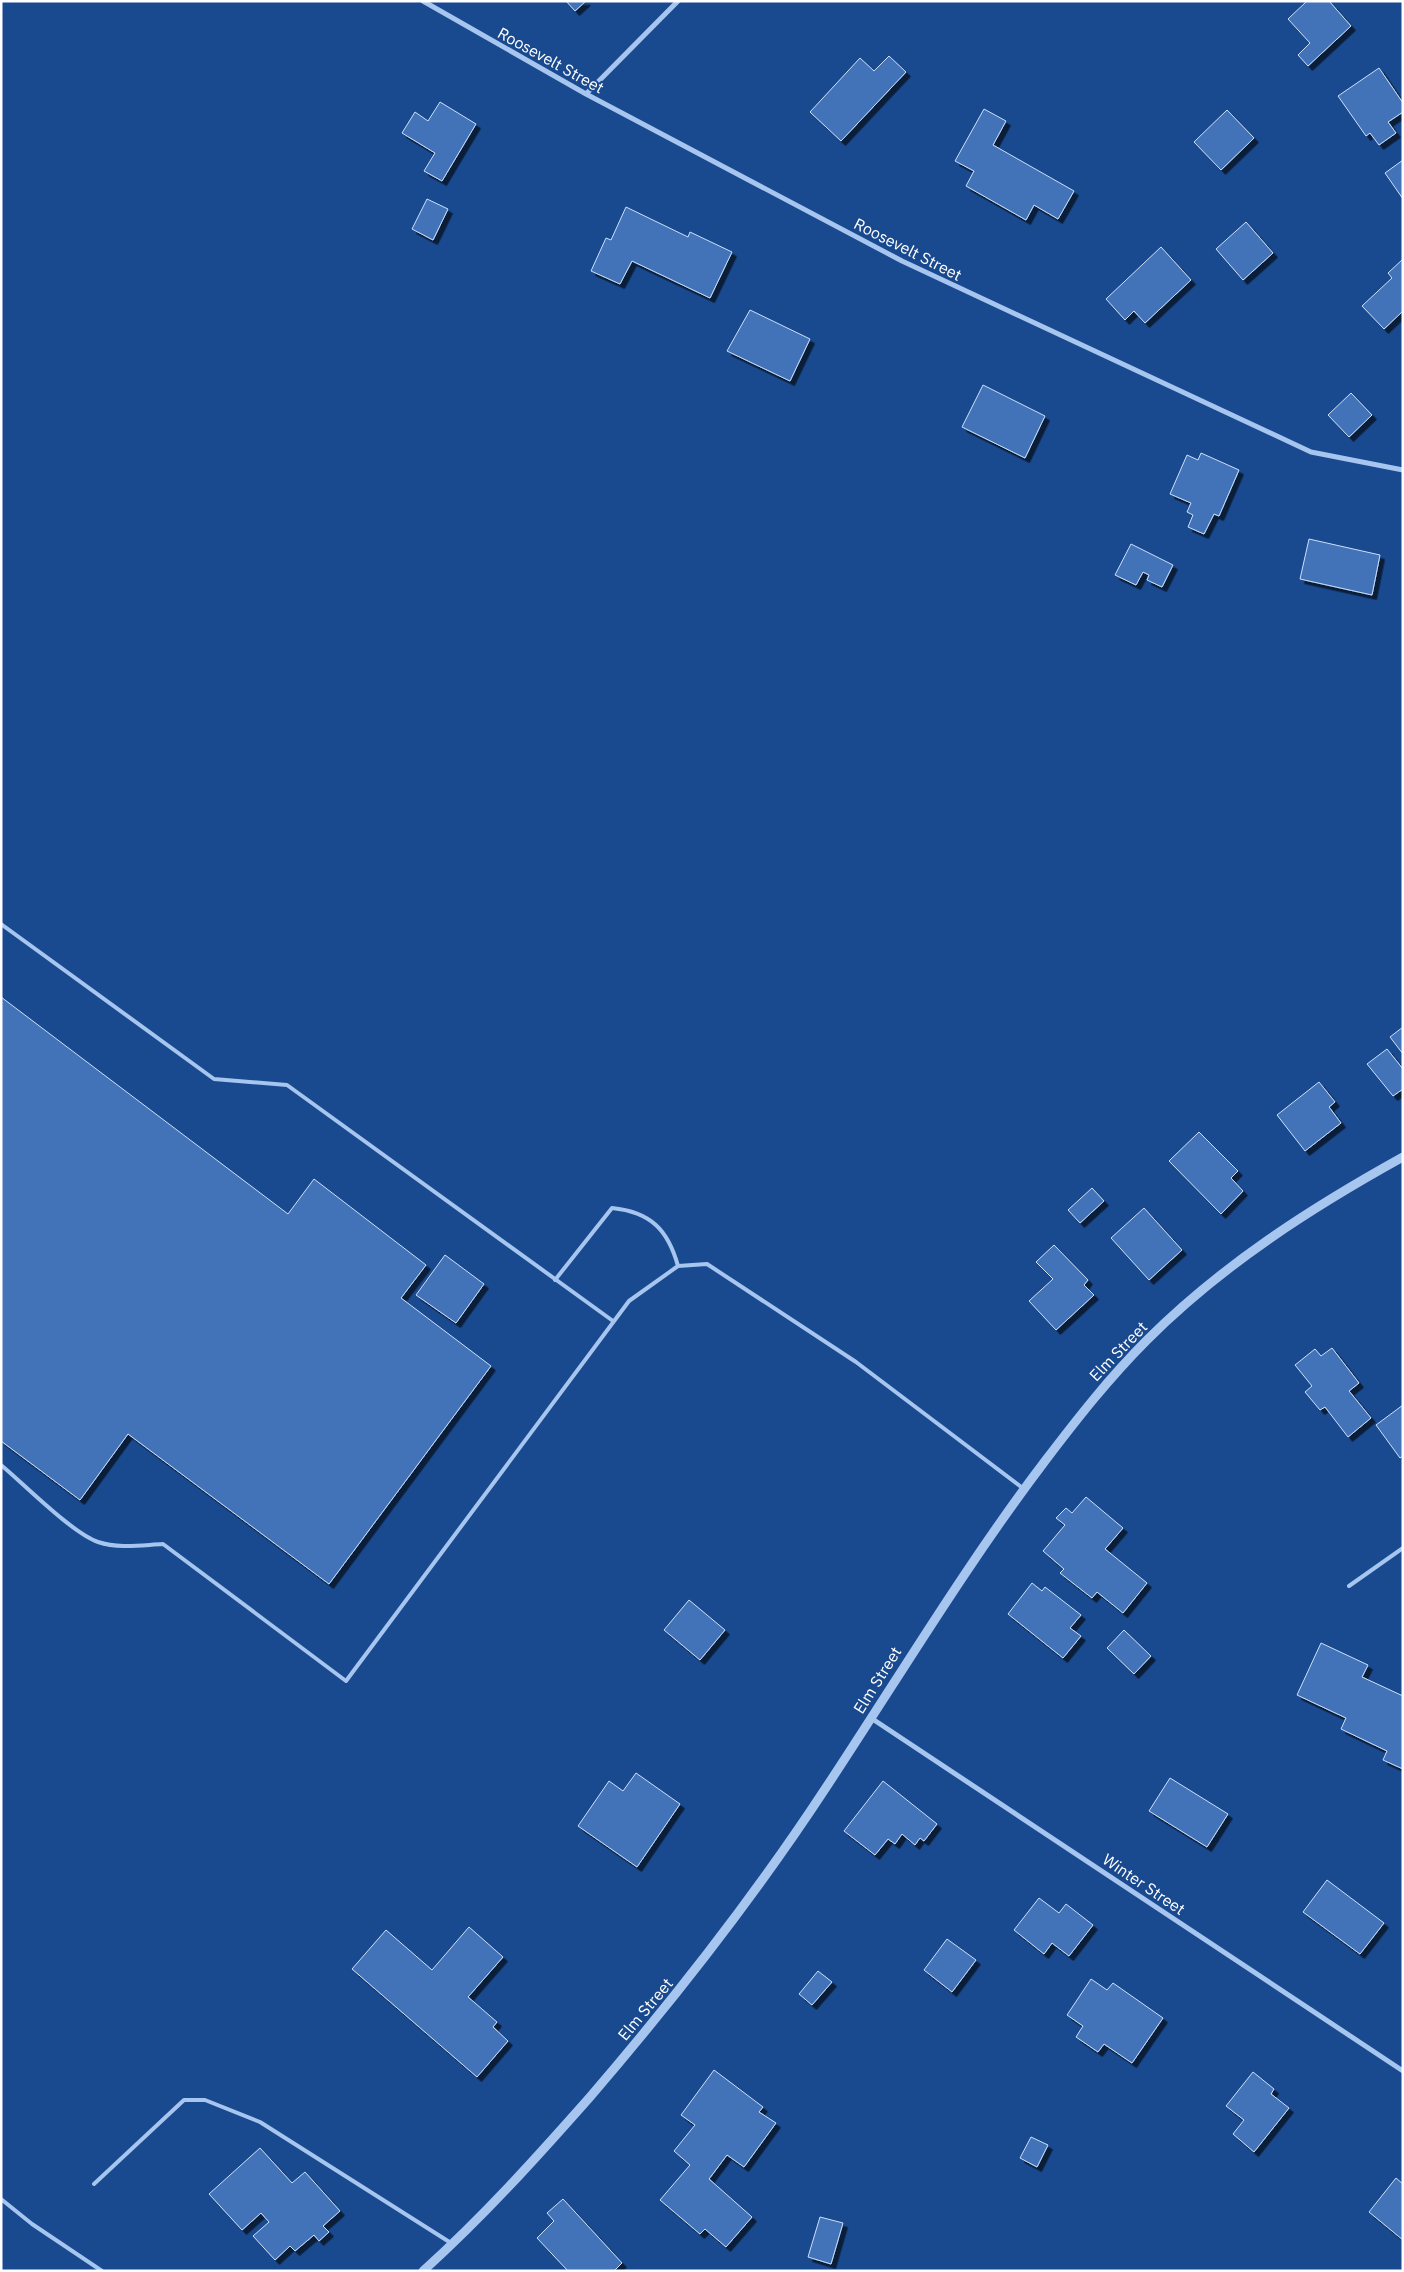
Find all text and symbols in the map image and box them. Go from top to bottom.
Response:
street label: Roosevelt Street [494,23,608,97]
street label: Roosevelt Street [851,213,965,285]
street label: Elm Street [1085,1317,1151,1385]
street label: Elm Street [849,1643,905,1717]
street label: Winter Street [1099,1849,1189,1919]
street label: Elm Street [613,1974,677,2044]

